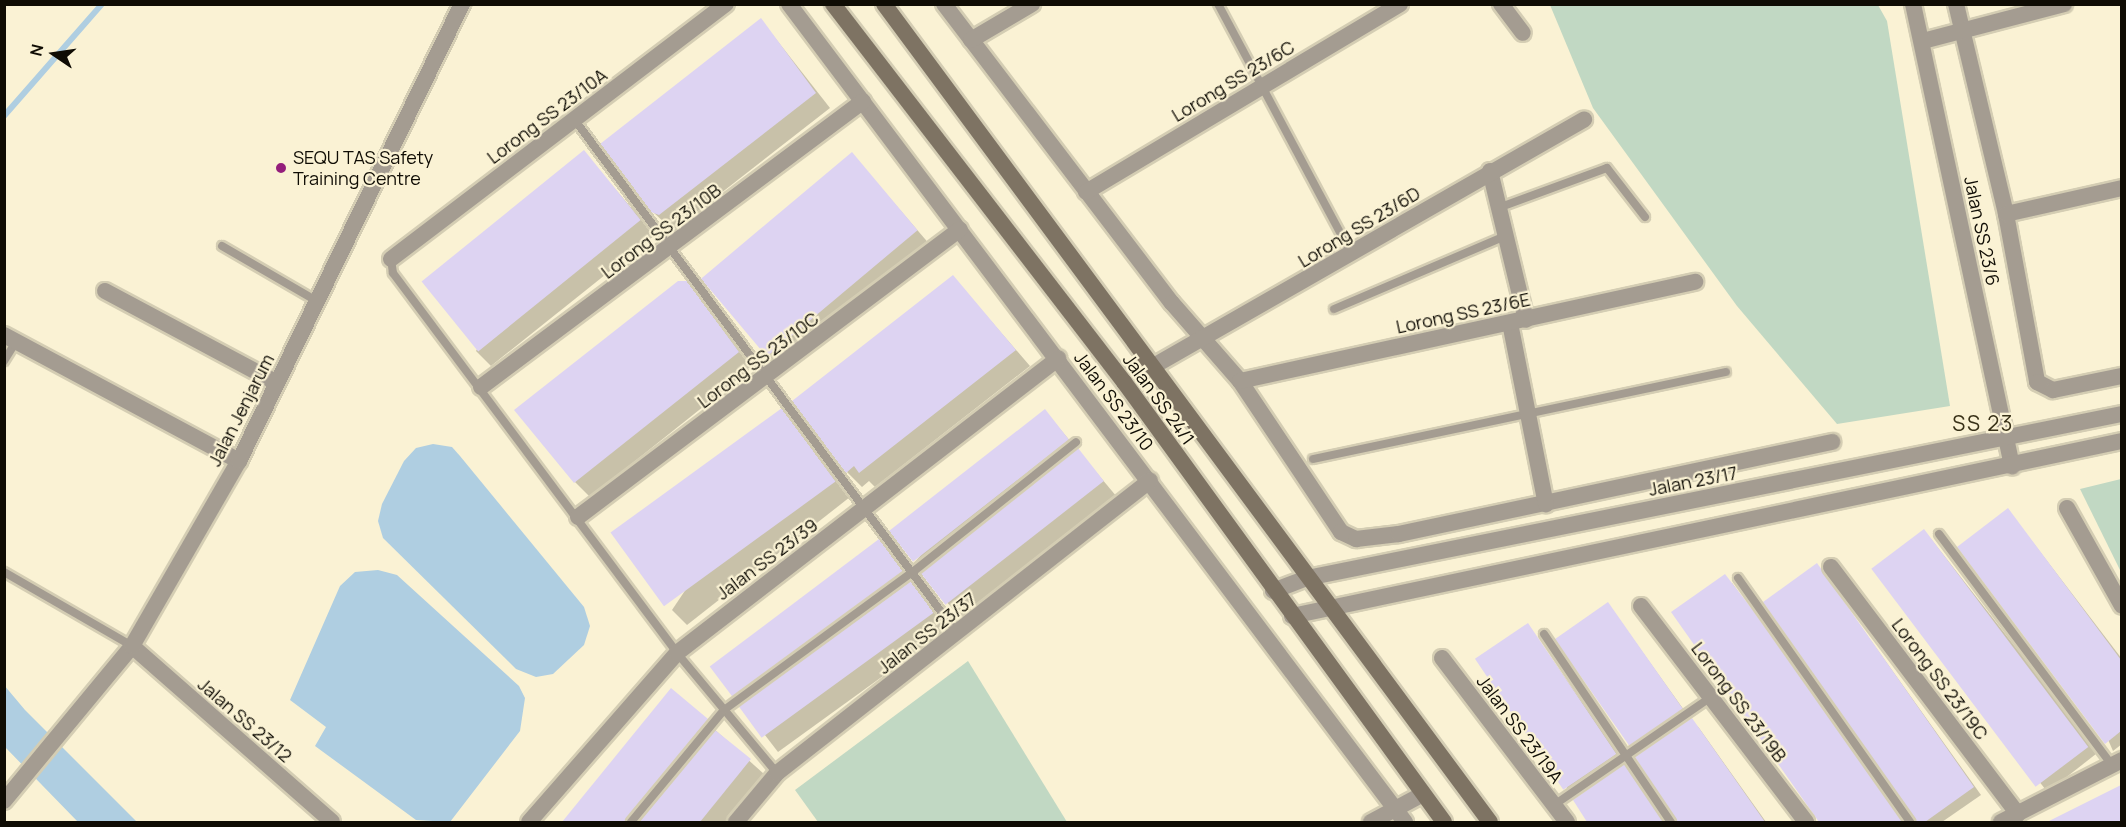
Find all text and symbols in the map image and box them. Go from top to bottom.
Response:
north arrow [24,24,84,84]
street label: Lorong SS 23/6C [1168,36,1298,126]
text: N [24,42,48,58]
street label: Lorong SS 23/10A [483,64,611,168]
place label: SEQU TAS Safety Training Centre [293,147,433,190]
marker: SEQU TAS Safety Training Centre [274,161,288,175]
street label: Jalan SS 23/6 [1960,174,2004,288]
street label: Lorong SS 23/10B [597,179,725,283]
street label: Lorong SS 23/6D [1294,182,1424,272]
street label: Lorong SS 23/6E [1394,288,1532,338]
street label: Lorong SS 23/10C [693,307,823,413]
street label: Jalan SS 23/10 [1070,347,1158,455]
street label: Jalan SS 24/1 [1119,349,1199,449]
street label: Jalan Jenjarum [203,350,279,470]
district label: SS 23 [1952,410,2014,436]
street label: Jalan 23/17 [1647,462,1739,500]
street label: Jalan SS 23/39 [712,514,822,604]
street label: Jalan SS 23/37 [873,588,981,678]
street label: Lorong SS 23/19C [1887,614,1993,744]
street label: Lorong SS 23/19B [1687,638,1791,766]
street label: Jalan SS 23/19A [1472,671,1568,787]
street label: Jalan SS 23/12 [194,673,296,767]

